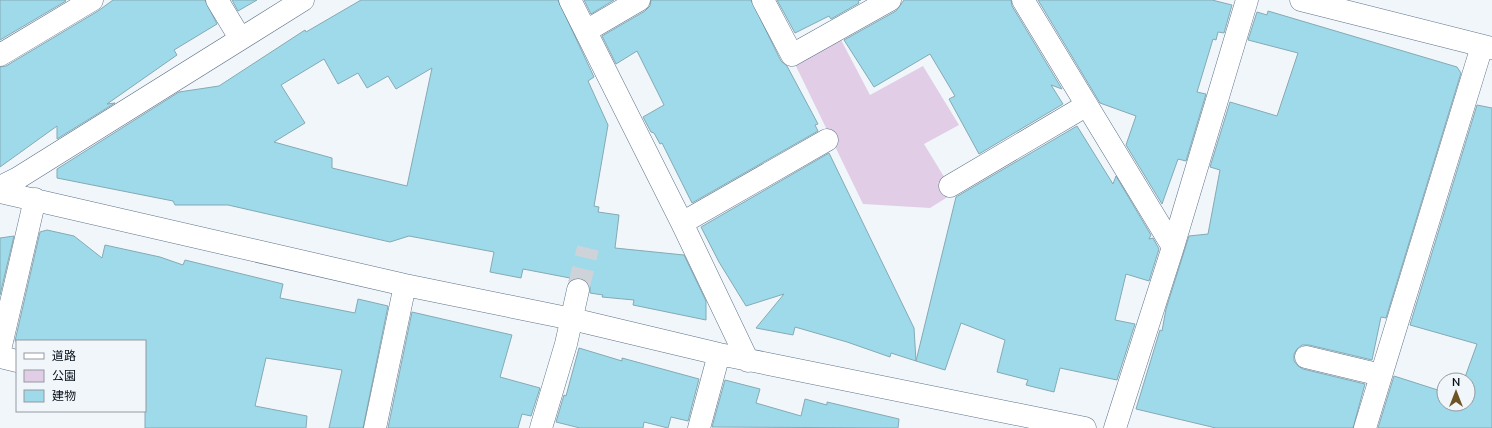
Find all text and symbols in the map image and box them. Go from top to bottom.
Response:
legend [16,340,146,412]
text: 道路 [52,348,76,364]
text: 公園 [52,368,76,384]
north arrow [1436,372,1476,412]
text: N [1452,375,1460,390]
text: 建物 [52,388,76,404]

